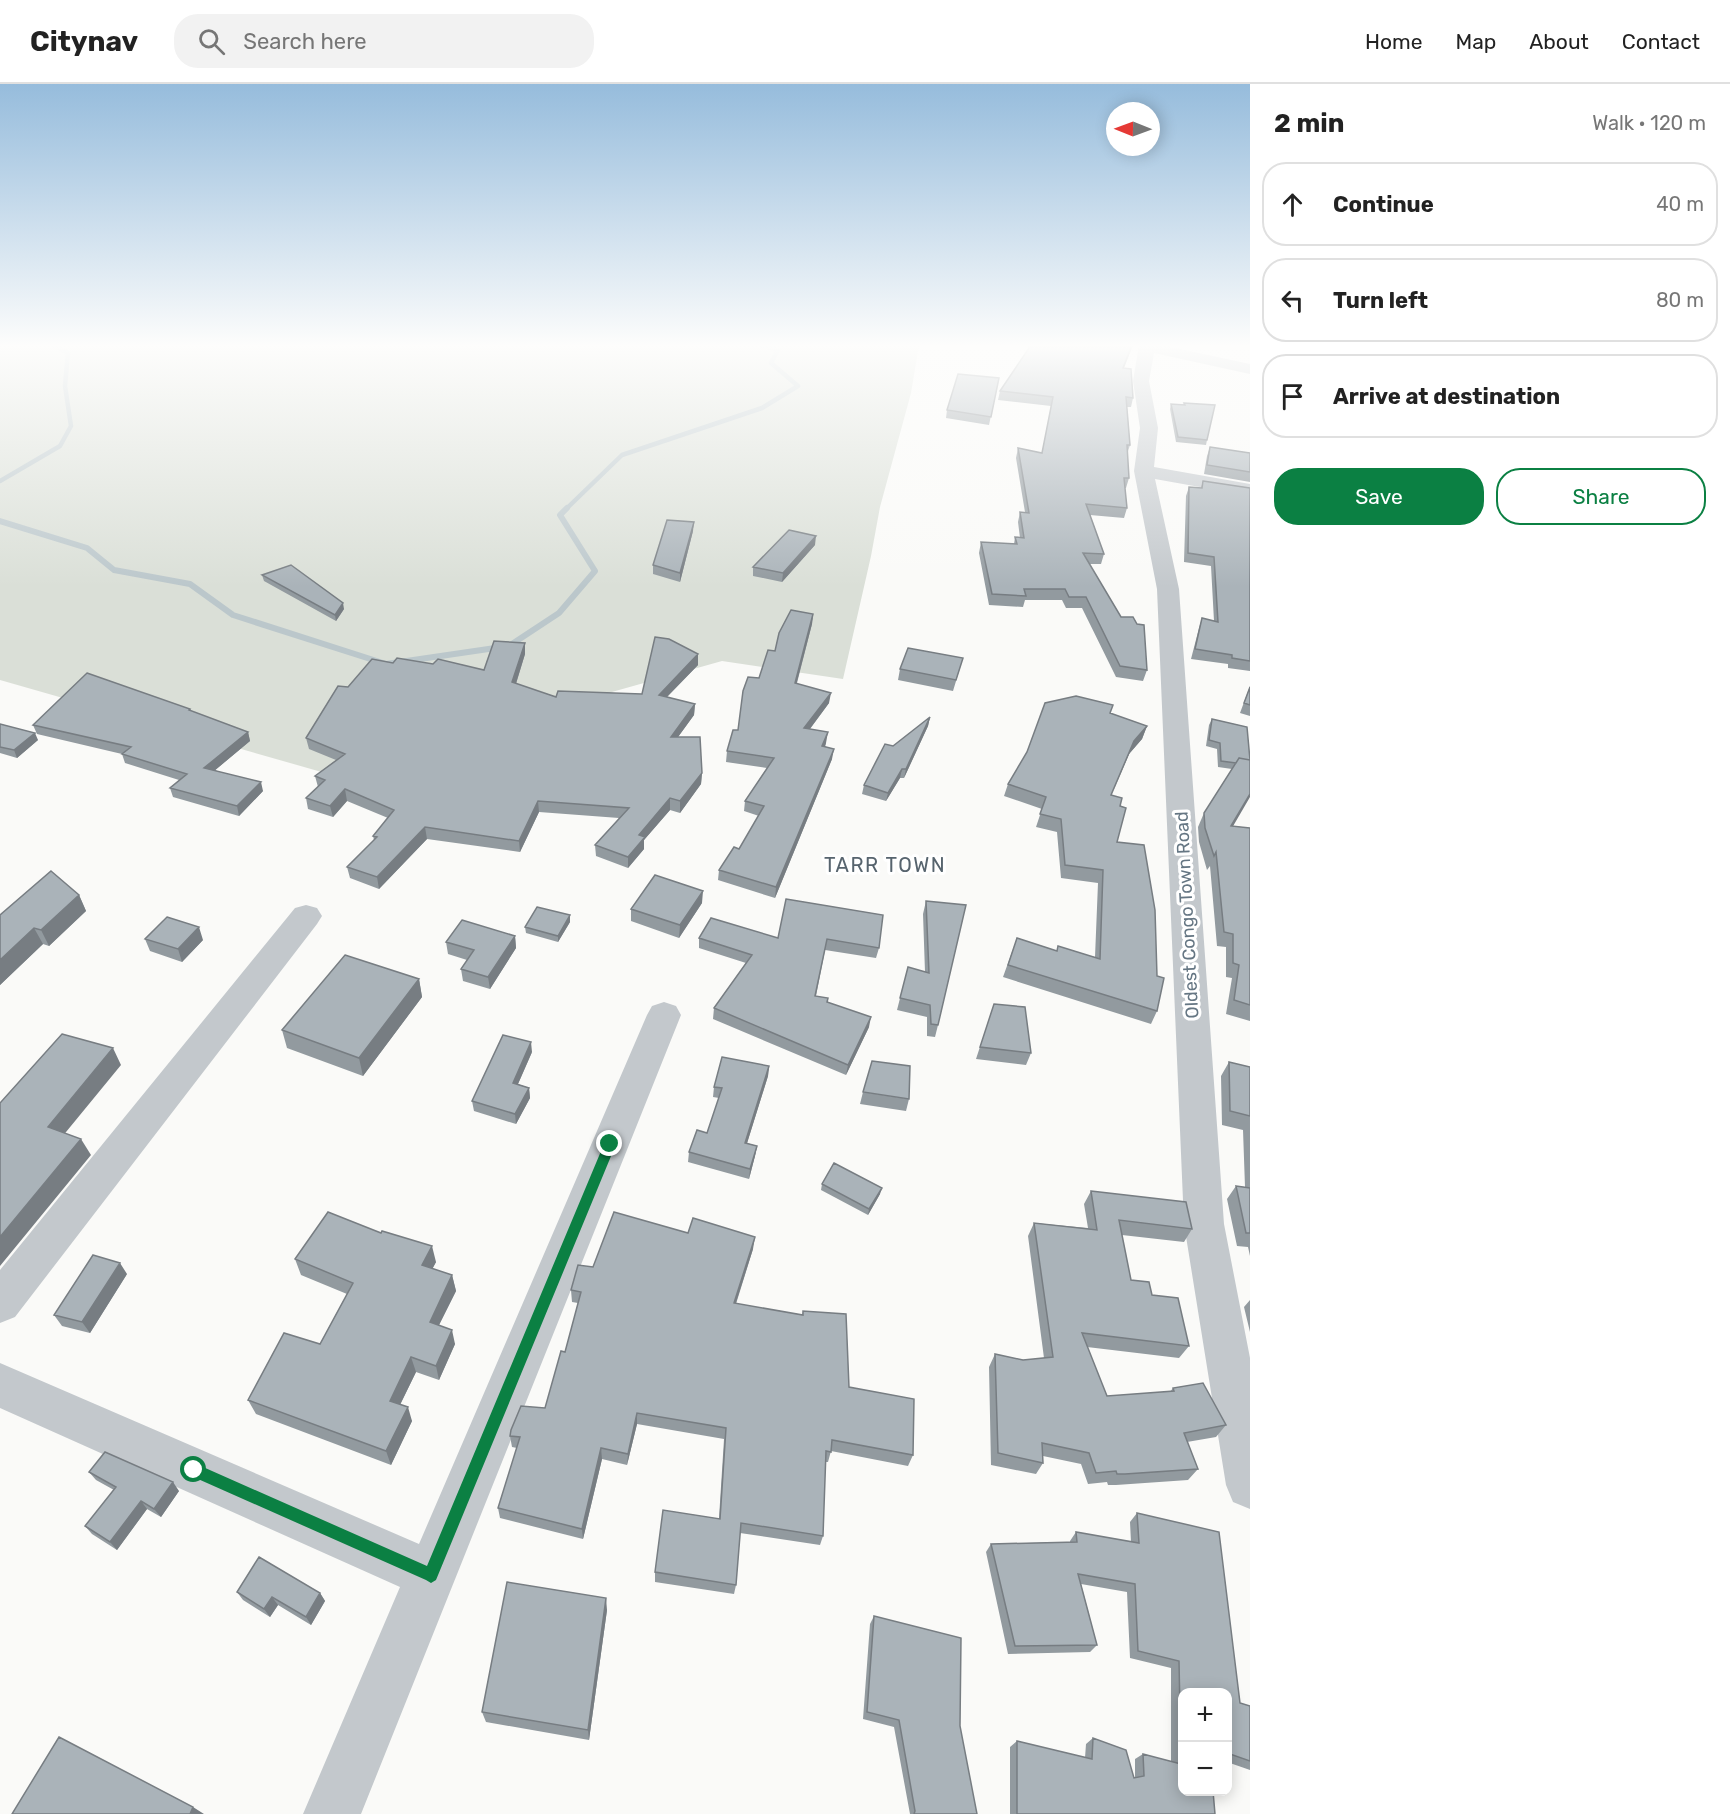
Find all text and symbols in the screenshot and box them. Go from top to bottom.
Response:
search box [174,14,594,68]
text: Citynav [30,25,138,58]
icon: search [195,25,228,58]
text: Search here [243,28,367,55]
text: Home [1365,29,1422,54]
text: Map [1455,29,1496,54]
text: About [1529,29,1589,54]
text: Contact [1622,29,1700,54]
north arrow [1106,102,1160,156]
text: 2 min [1274,108,1344,139]
text: Walk · 120 m [1592,111,1706,135]
icon: ahead [1276,188,1309,221]
text: Continue [1333,191,1434,218]
text: 40 m [1656,192,1704,216]
icon: left [1276,284,1309,317]
text: Turn left [1333,287,1428,314]
text: 80 m [1656,288,1704,312]
icon: arrive [1276,380,1309,413]
text: Arrive at destination [1333,383,1560,410]
button: Save [1274,468,1484,525]
button: Share [1496,468,1706,525]
street label: Oldest Congo Town Road [1171,811,1203,1019]
district label: TARR TOWN [824,853,946,877]
route end [596,1130,622,1156]
route start [180,1456,206,1482]
map controls [1178,1688,1232,1796]
button: + [1178,1688,1232,1742]
button: − [1178,1742,1232,1796]

